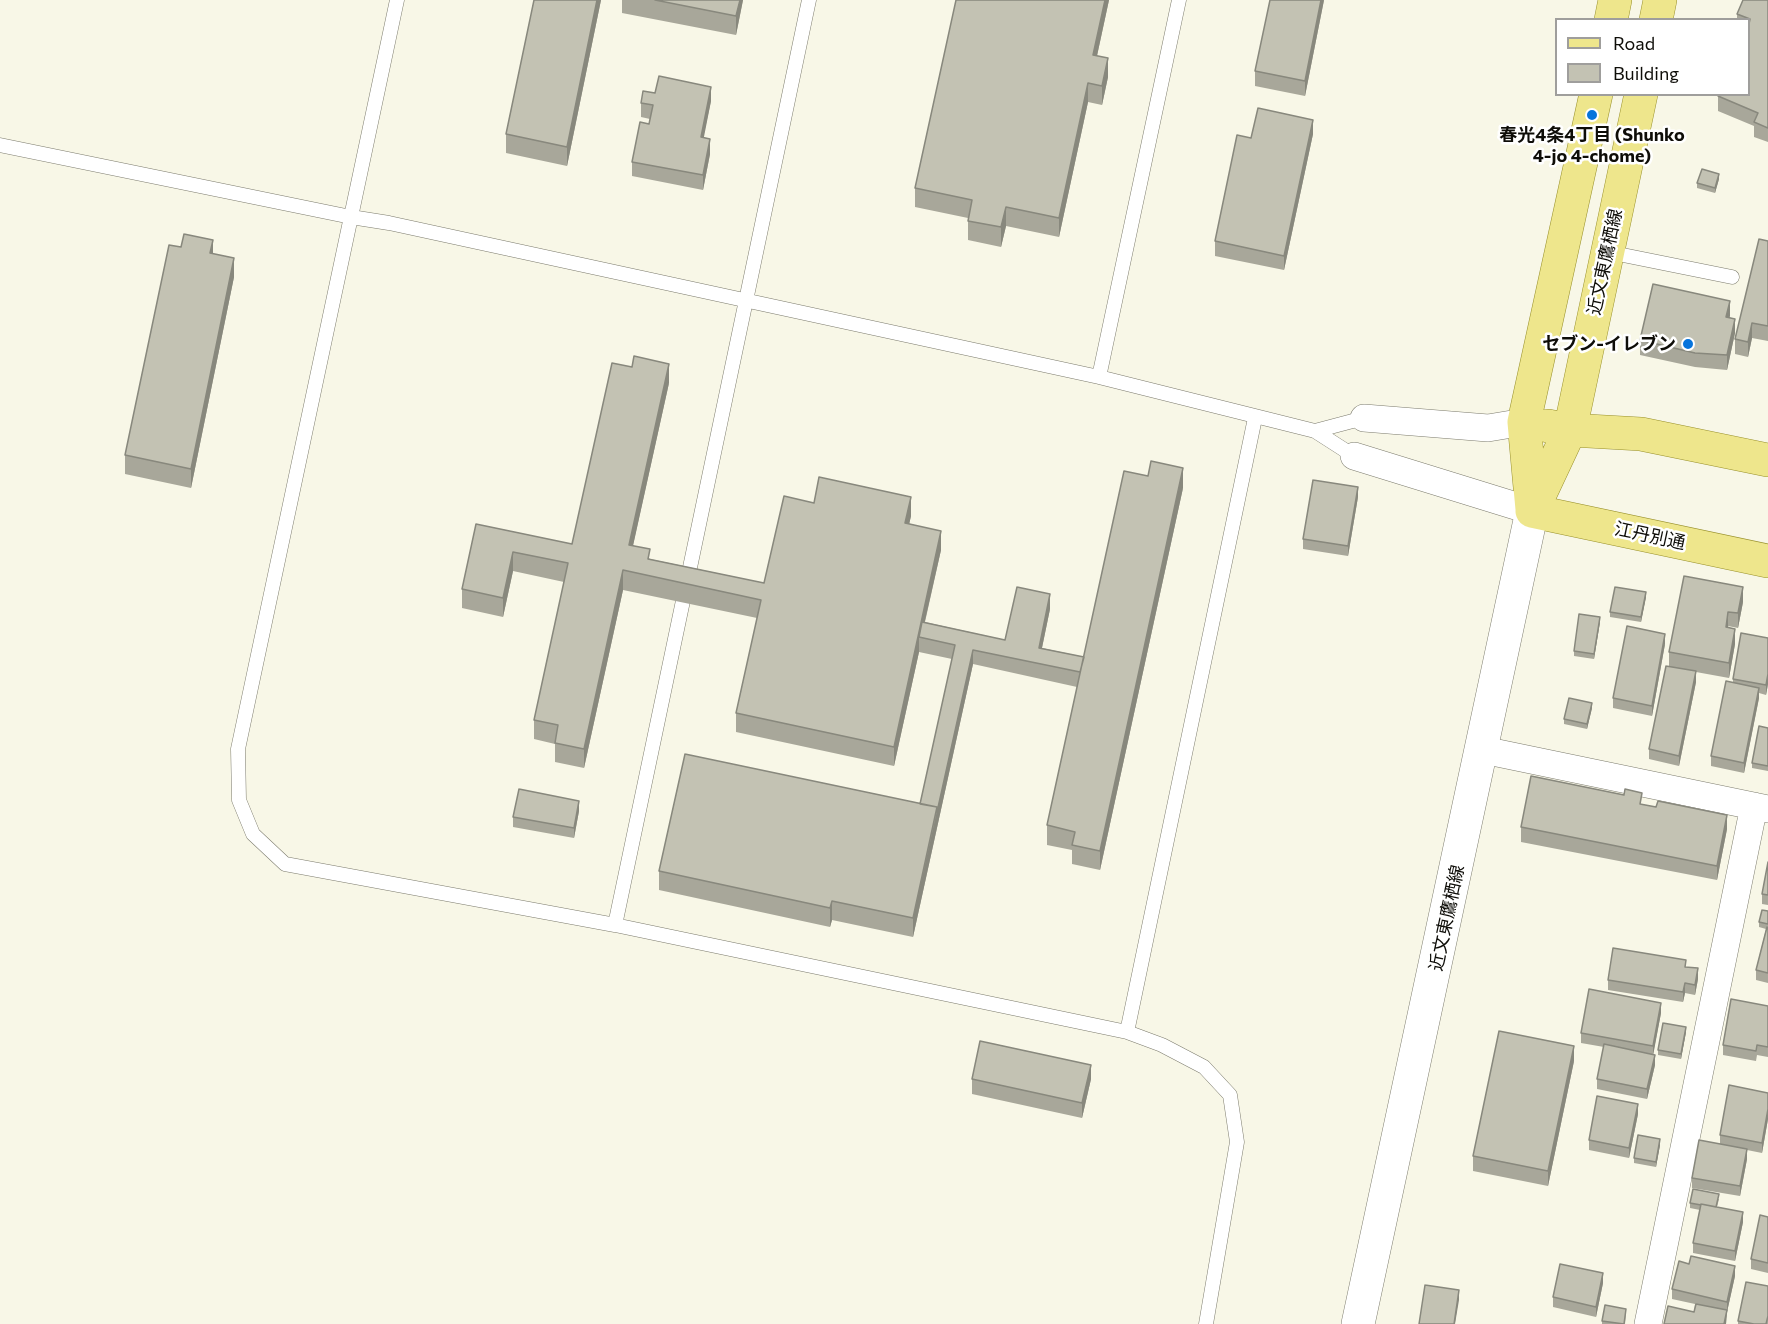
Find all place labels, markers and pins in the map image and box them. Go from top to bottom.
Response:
marker: 春光4条4丁目 (Shunko 4-jo 4-chome) [1585,108,1599,122]
place label: 春光4条4丁目 (Shunko 4-jo 4-chome) [1499,124,1685,166]
place label: セブン-イレブン [1542,333,1676,355]
marker: セブン-イレブン [1681,337,1695,351]

